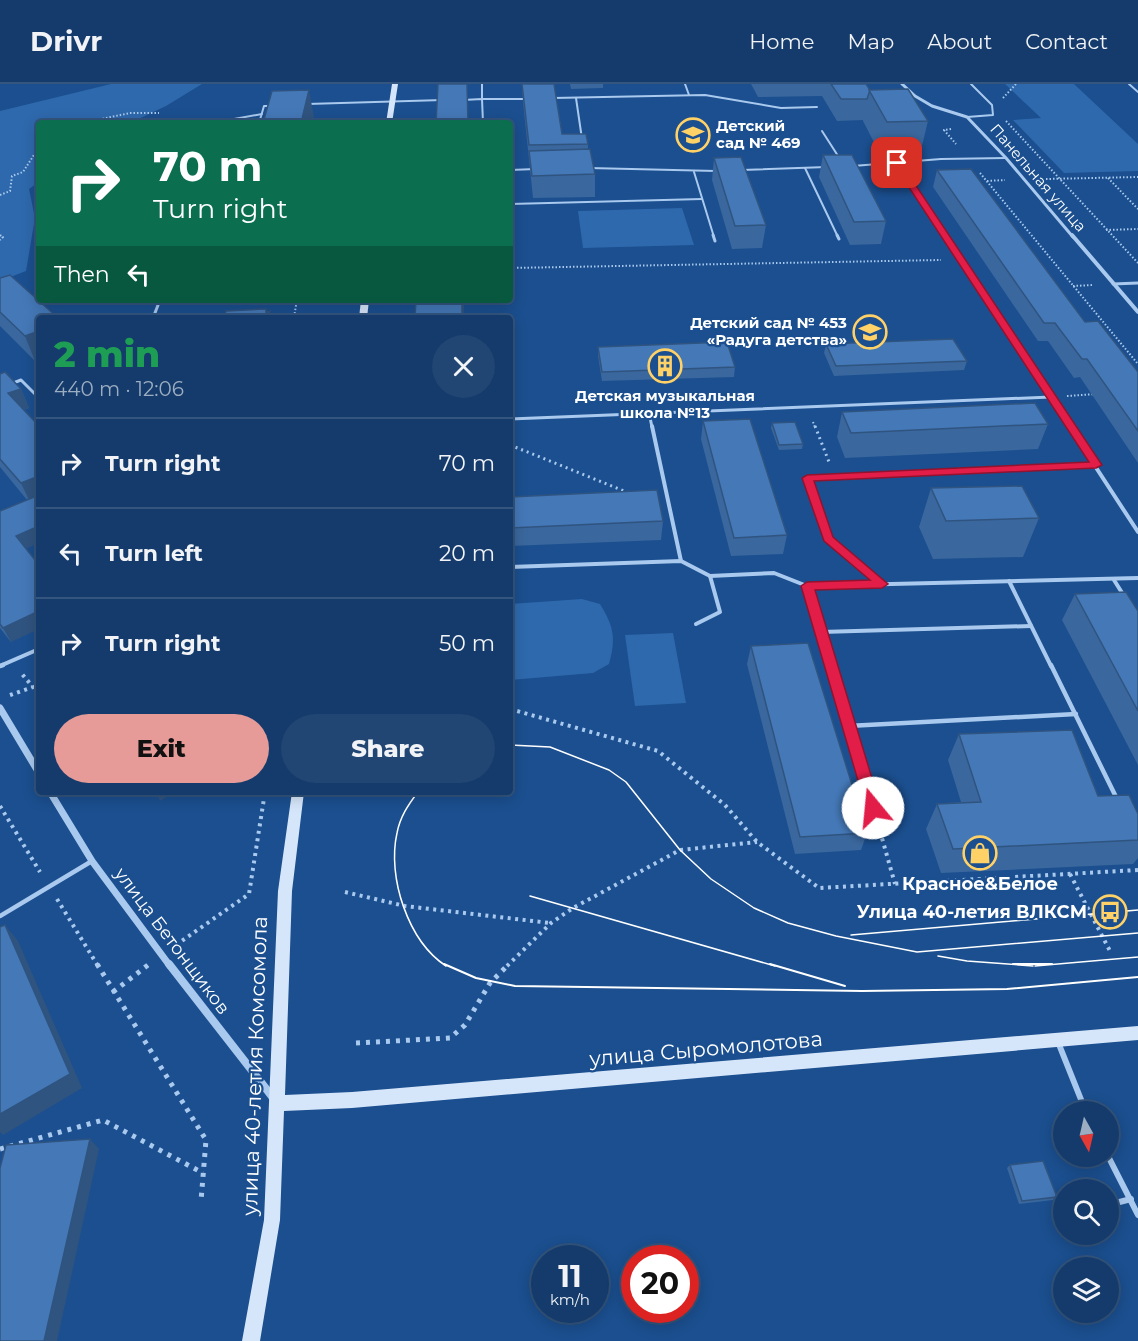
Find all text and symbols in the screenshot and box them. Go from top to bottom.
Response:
text: Drivr [30,24,102,58]
text: Home [749,29,814,54]
text: Map [847,29,894,54]
text: About [927,29,992,54]
text: Contact [1025,29,1108,54]
place label: Детский сад № 469 [716,116,801,152]
school or university icon: Детский сад № 469 [675,117,711,153]
street label: Панельная улица [986,120,1090,236]
pin [871,137,922,188]
text: 70 m [153,140,263,192]
icon: right [54,144,132,222]
icon: arrive [880,146,913,179]
text: Turn right [153,192,288,225]
icon: left [122,258,155,291]
text: Then [54,261,110,288]
place label: Детский сад № 453 «Радуга детства» [690,313,847,349]
school or university icon: Детский сад № 453 «Радуга детства» [852,314,888,350]
text: 2 min [54,332,160,376]
button: close [432,335,495,398]
building icon: Детская музыкальная школа №13 [647,348,683,384]
text: 440 m · 12:06 [54,377,184,401]
place label: Детская музыкальная школа №13 [575,386,755,422]
icon: right [54,447,87,480]
text: Turn right [105,450,220,477]
text: 70 m [439,450,495,477]
icon: left [54,537,87,570]
text: Turn left [105,540,203,567]
text: 20 m [439,540,495,567]
icon: right [54,627,87,660]
text: Turn right [105,630,220,657]
text: 50 m [439,630,495,657]
button: Exit [54,714,269,783]
button: Share [281,714,495,783]
position arrow [841,776,905,840]
shop icon: Красное&Белое [962,835,998,871]
street label: улица Бетонщиков [109,862,234,1019]
place label: Красное&Белое [902,873,1058,895]
bus stop icon: Улица 40-летия ВЛКСМ [1092,894,1128,930]
place label: Улица 40-летия ВЛКСМ [857,901,1087,923]
street label: улица 40-летия Комсомола [237,916,272,1217]
street label: улица Сыромолотова [587,1026,824,1071]
north arrow [1053,1101,1119,1167]
map controls [1053,1101,1119,1323]
button: search [1053,1179,1119,1245]
speed limit sign: 20 [621,1245,699,1323]
button: layers [1053,1257,1119,1323]
text: 11 [558,1258,582,1295]
text: km/h [550,1290,590,1309]

